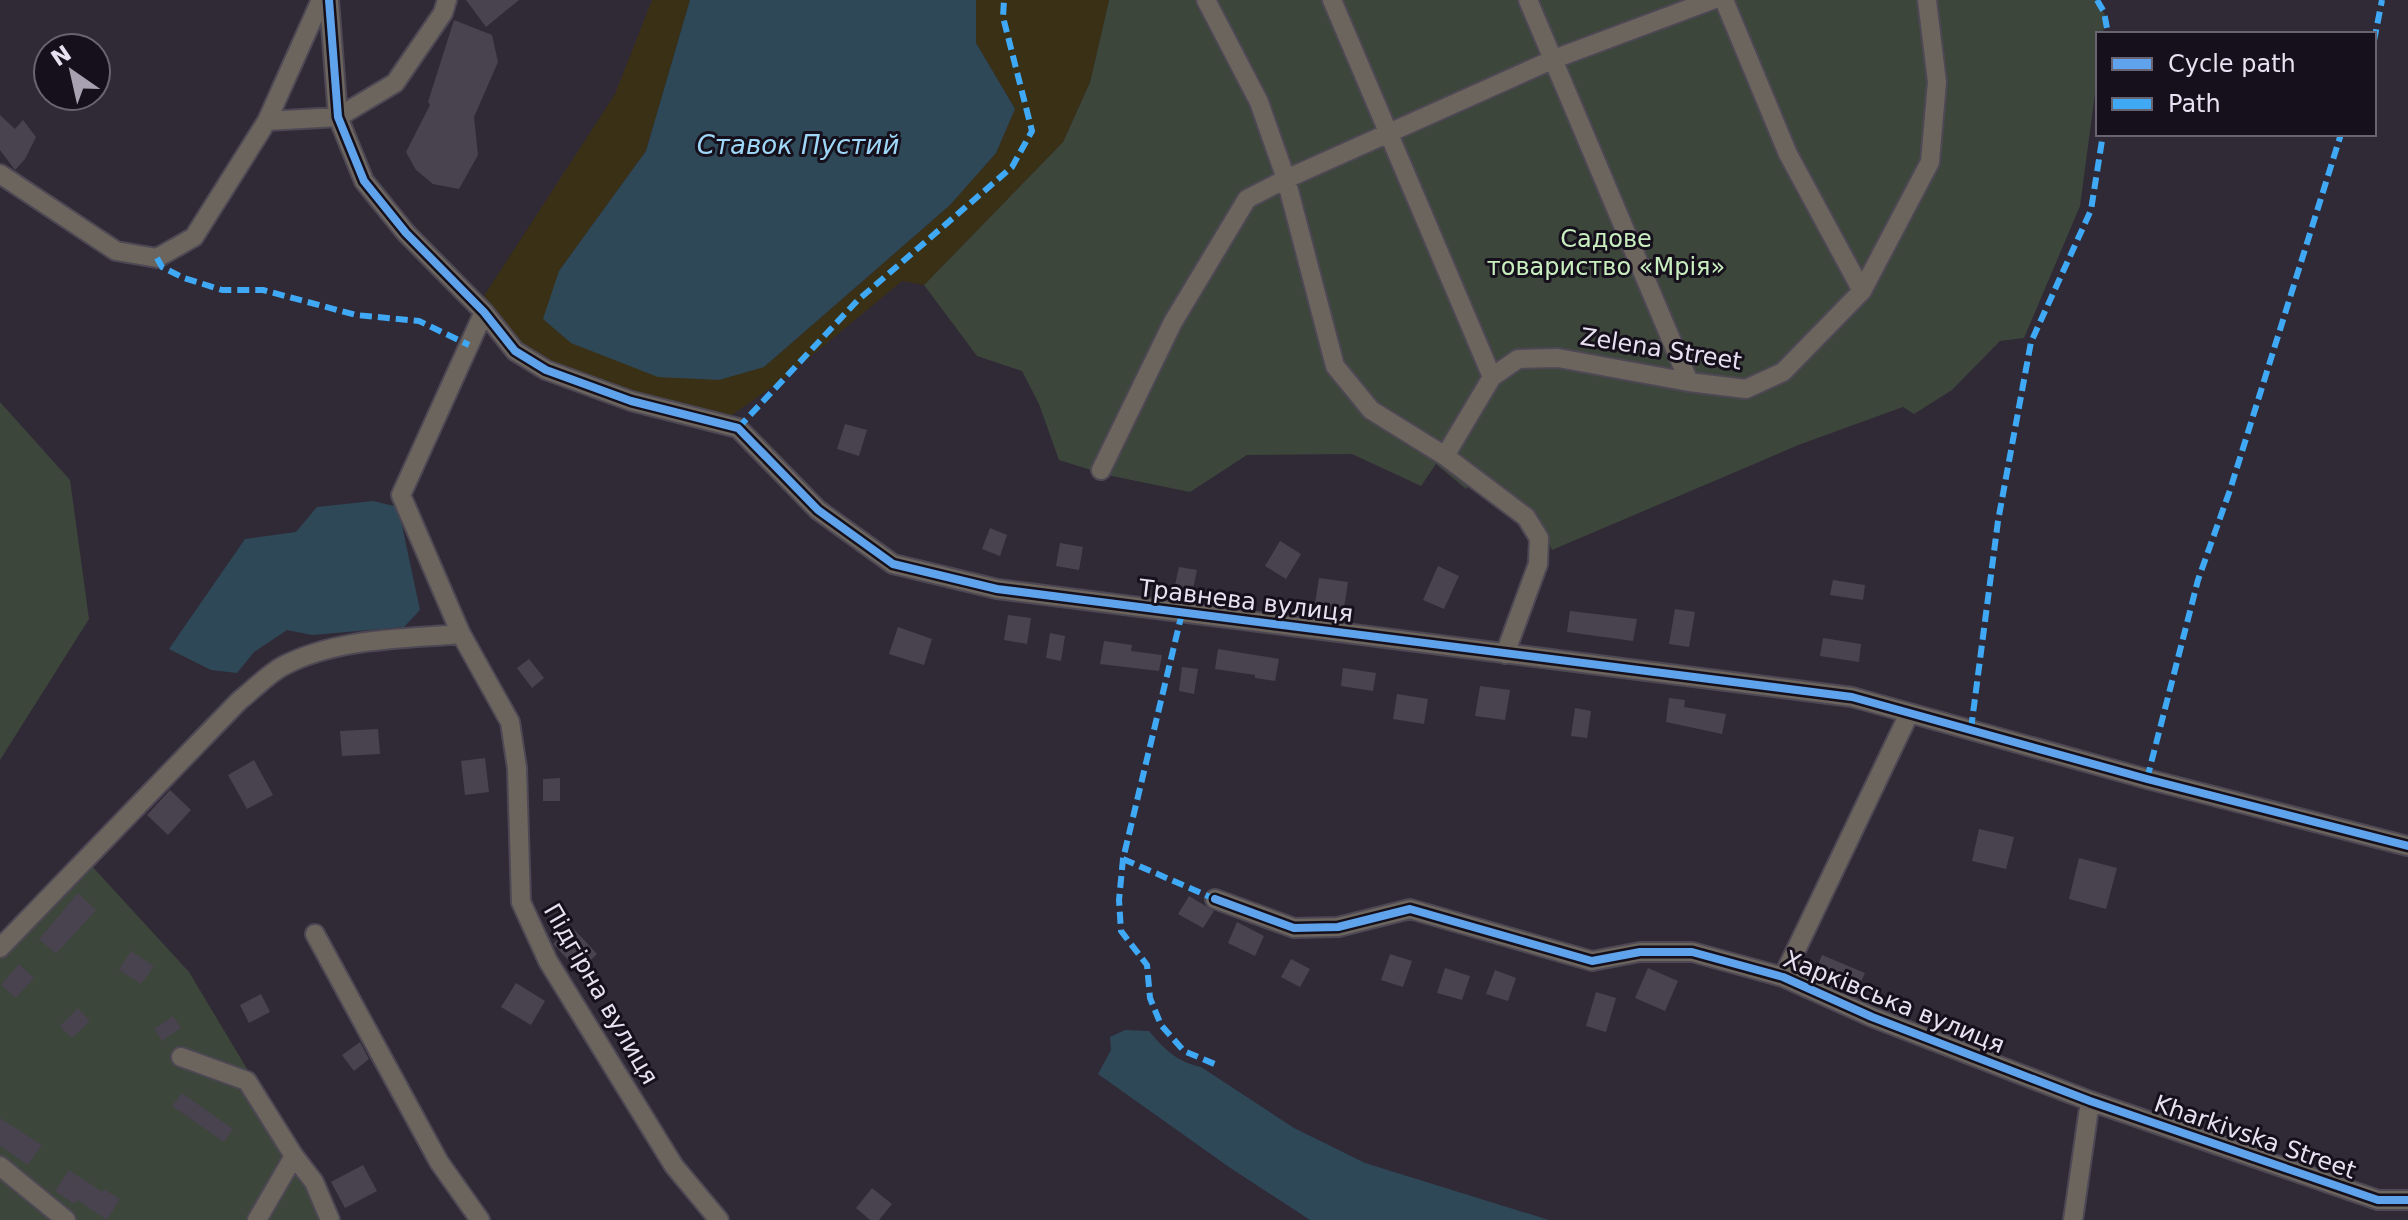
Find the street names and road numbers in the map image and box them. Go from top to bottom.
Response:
street label: Zelena Street [1578,322,1744,376]
street label: Травнева вулиця [1136,574,1355,628]
street label: Підгірна вулиця [538,899,664,1089]
street label: Харківська вулиця [1779,945,2009,1059]
street label: Kharkivska Street [2150,1089,2360,1185]

